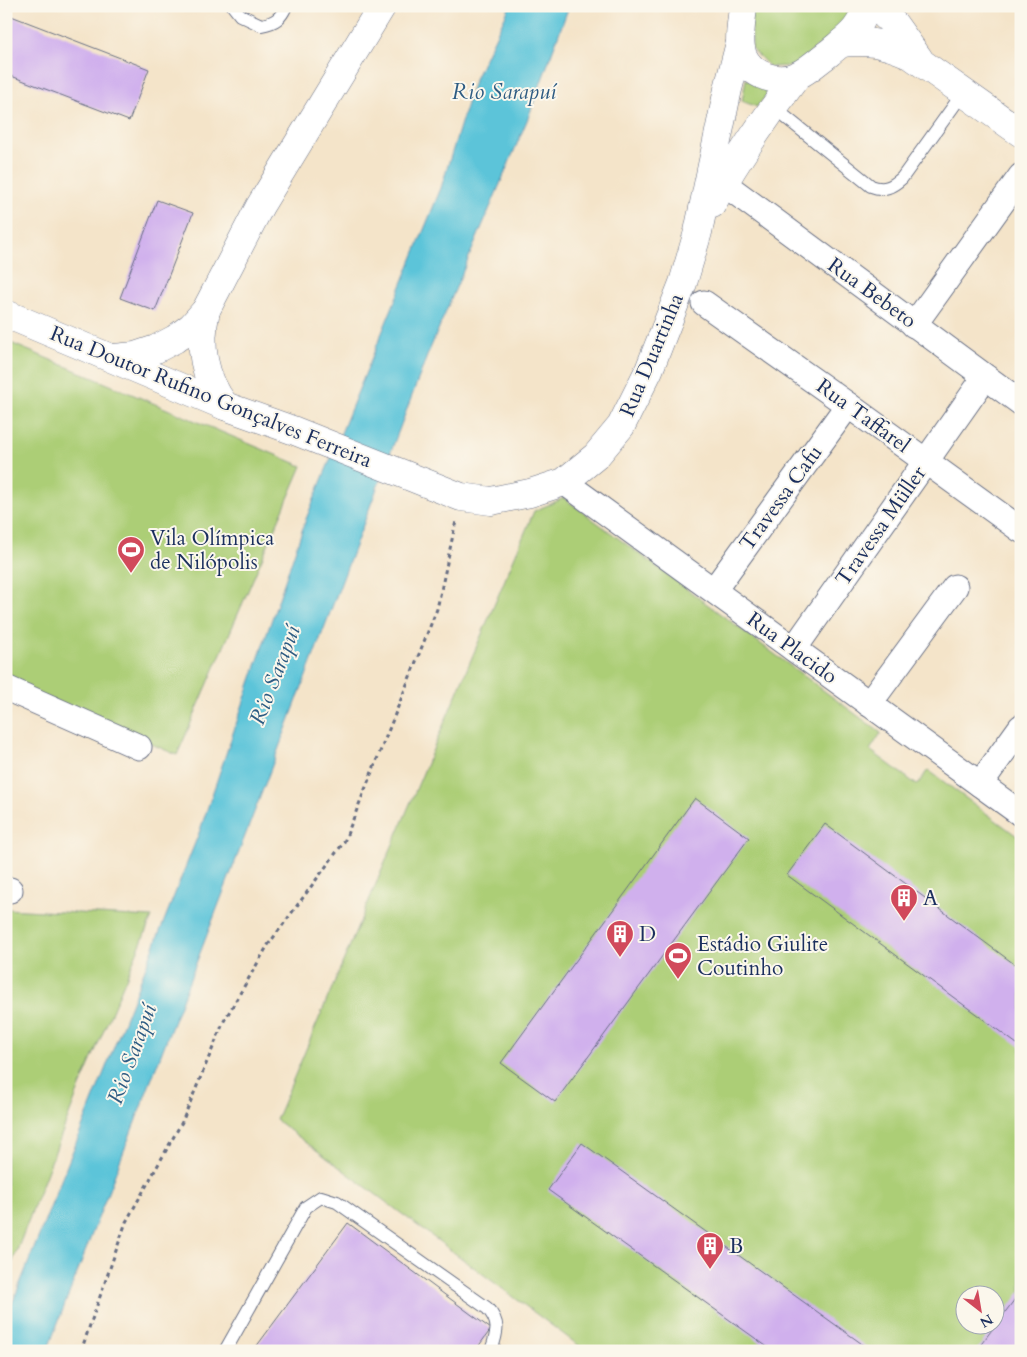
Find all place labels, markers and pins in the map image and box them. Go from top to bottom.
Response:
place label: Vila Olímpica de Nilópolis [150,524,274,577]
sports icon: Vila Olímpica de Nilópolis [116,535,146,574]
building icon: A [889,883,919,922]
place label: A [923,884,938,913]
building icon: D [605,919,635,958]
place label: D [639,920,656,949]
place label: Estádio Giulite Coutinho [697,930,828,983]
sports icon: Estádio Giulite Coutinho [663,941,693,980]
building icon: B [695,1231,725,1270]
place label: B [729,1232,743,1261]

